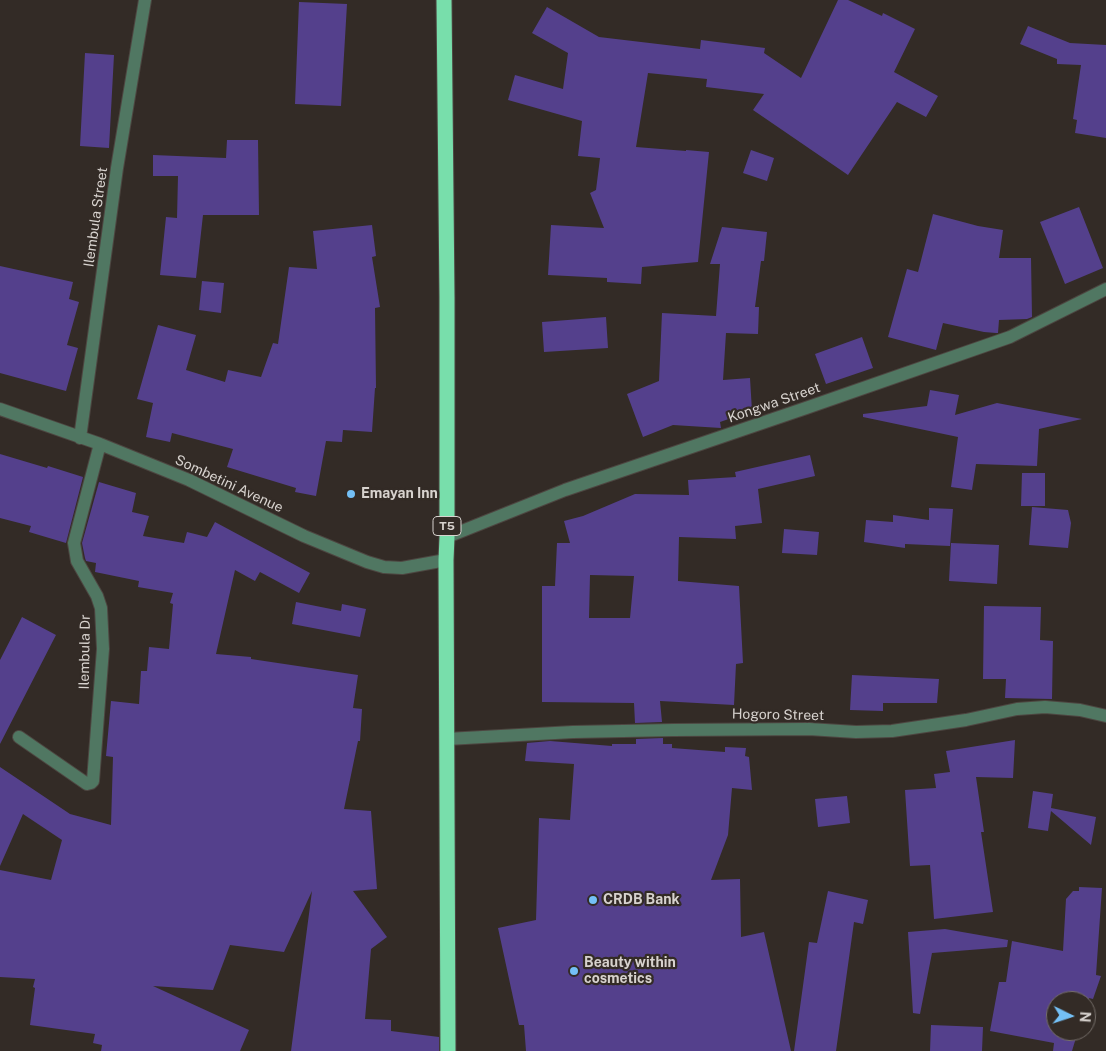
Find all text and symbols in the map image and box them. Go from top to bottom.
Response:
street label: Ilembula Street [81,166,111,268]
street label: Kongwa Street [726,379,822,427]
street label: Sombetini Avenue [172,452,286,516]
place label: Emayan Inn [361,486,438,502]
marker: Emayan Inn [345,488,357,500]
road number: T5 [433,516,461,536]
street label: Ilembula Dr [76,614,94,690]
street label: Hogoro Street [732,706,824,724]
place label: CRDB Bank [603,892,680,908]
marker: CRDB Bank [587,894,599,906]
place label: Beauty within cosmetics [584,955,676,988]
marker: Beauty within cosmetics [568,965,580,977]
north arrow [1046,991,1096,1041]
text: N [1077,1011,1093,1023]

